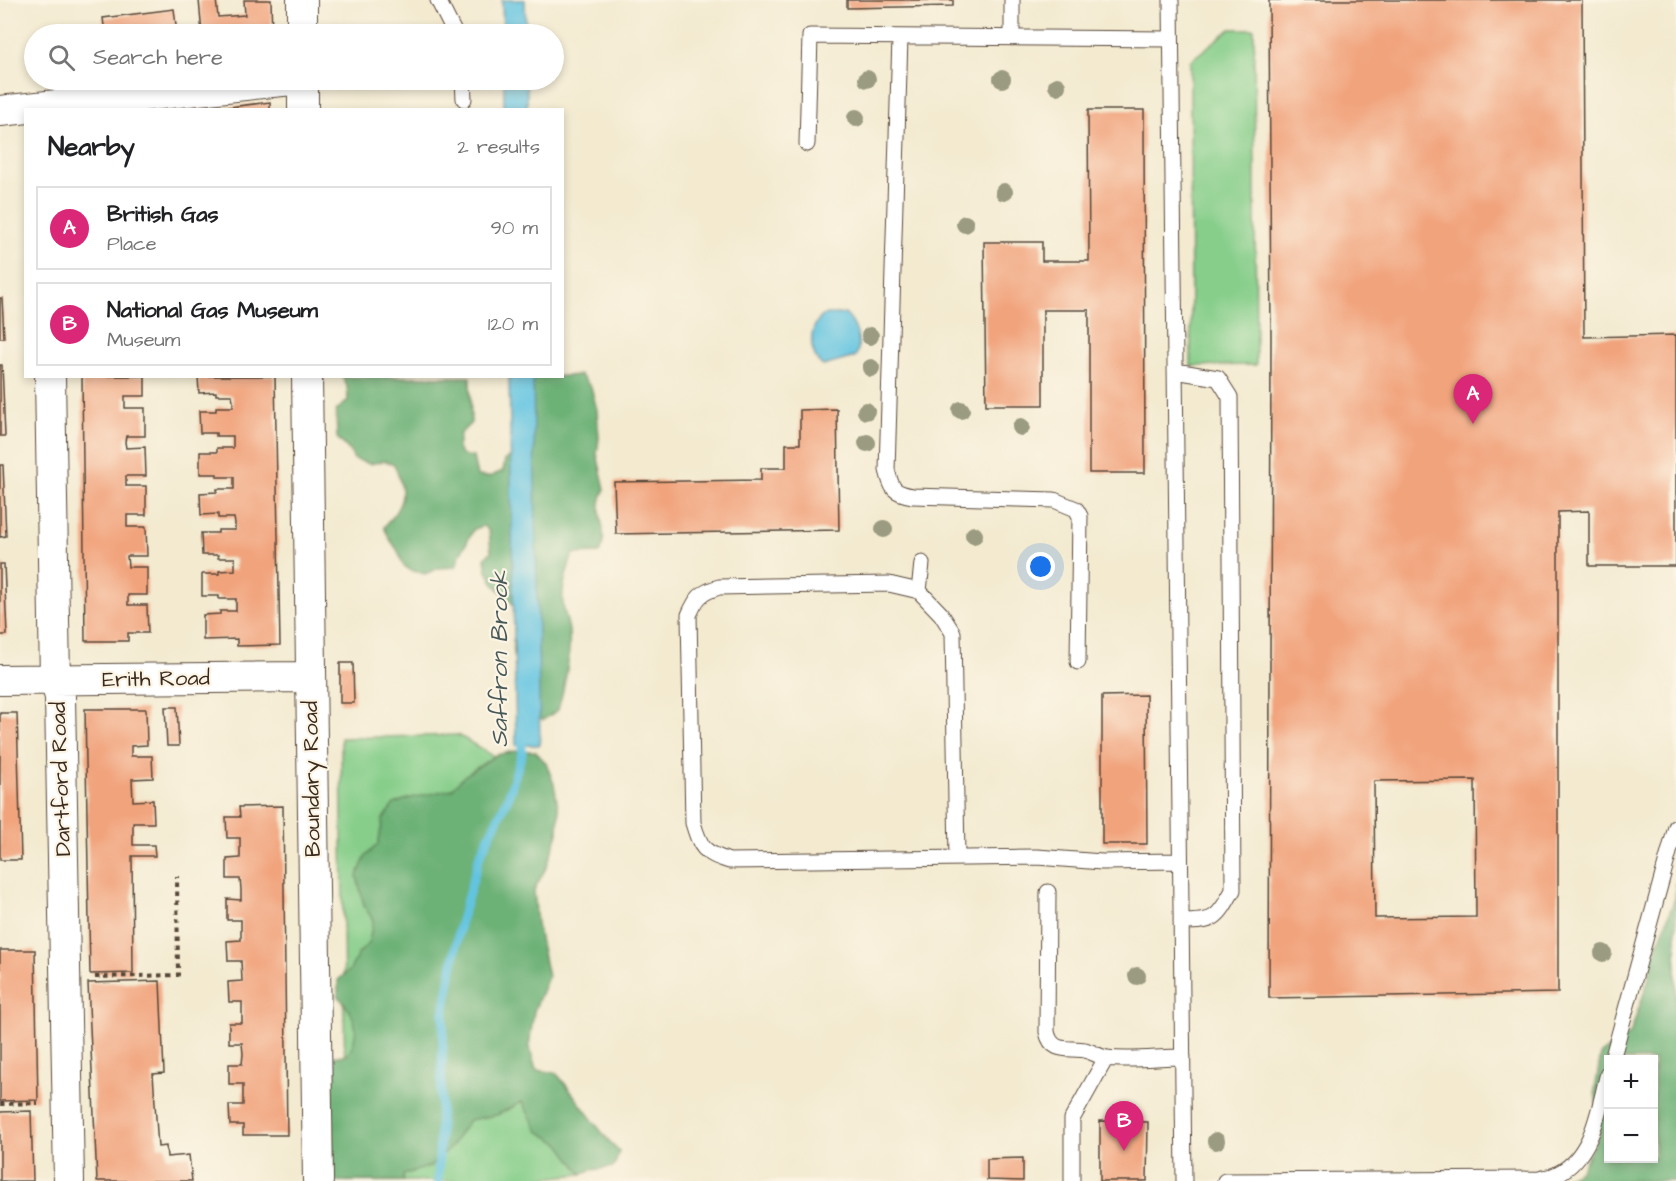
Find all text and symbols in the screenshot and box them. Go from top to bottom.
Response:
search box [24,24,564,90]
icon: search [45,41,78,74]
text: Search here [93,42,223,73]
text: Nearby [48,129,135,165]
text: 2 results [457,133,540,161]
text: British Gas [107,199,219,230]
text: A [63,214,76,242]
text: 90 m [490,214,538,242]
text: Place [107,230,157,258]
text: National Gas Museum [107,295,318,326]
text: B [62,310,77,338]
text: 120 m [488,310,538,338]
text: Museum [107,326,180,354]
pin: A [1454,374,1492,424]
your location [1026,552,1055,581]
water label: Saffron Brook [483,569,517,747]
street label: Erith Road [102,663,210,695]
street label: Dartford Road [43,701,79,857]
street label: Boundary Road [295,701,330,857]
map controls [1604,1055,1658,1163]
button: + [1604,1055,1658,1109]
pin: B [1104,1102,1144,1151]
button: − [1604,1109,1658,1163]

